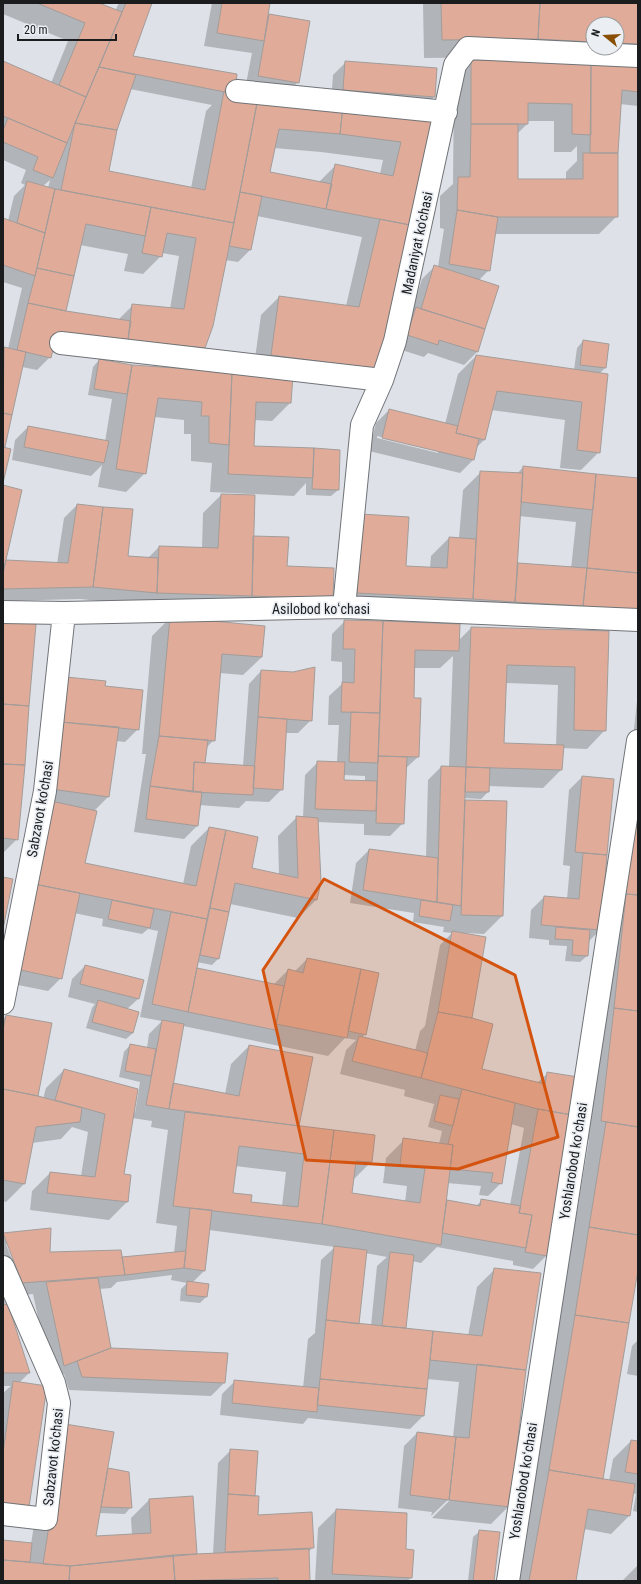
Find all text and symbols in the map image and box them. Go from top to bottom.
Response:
scale bar [18,16,116,42]
north arrow [585,16,625,56]
text: 20 m [24,23,48,37]
text: N [589,28,603,38]
street label: Madaniyat ko'chasi [398,190,436,296]
street label: Asilobod koʻchasi [272,601,370,617]
street label: Sabzavot ko'chasi [24,759,56,859]
street label: Yoshlarobod koʻchasi [556,1101,590,1221]
street label: Sabzavot ko'chasi [40,1408,66,1506]
street label: Yoshlarobod koʻchasi [506,1421,540,1541]

